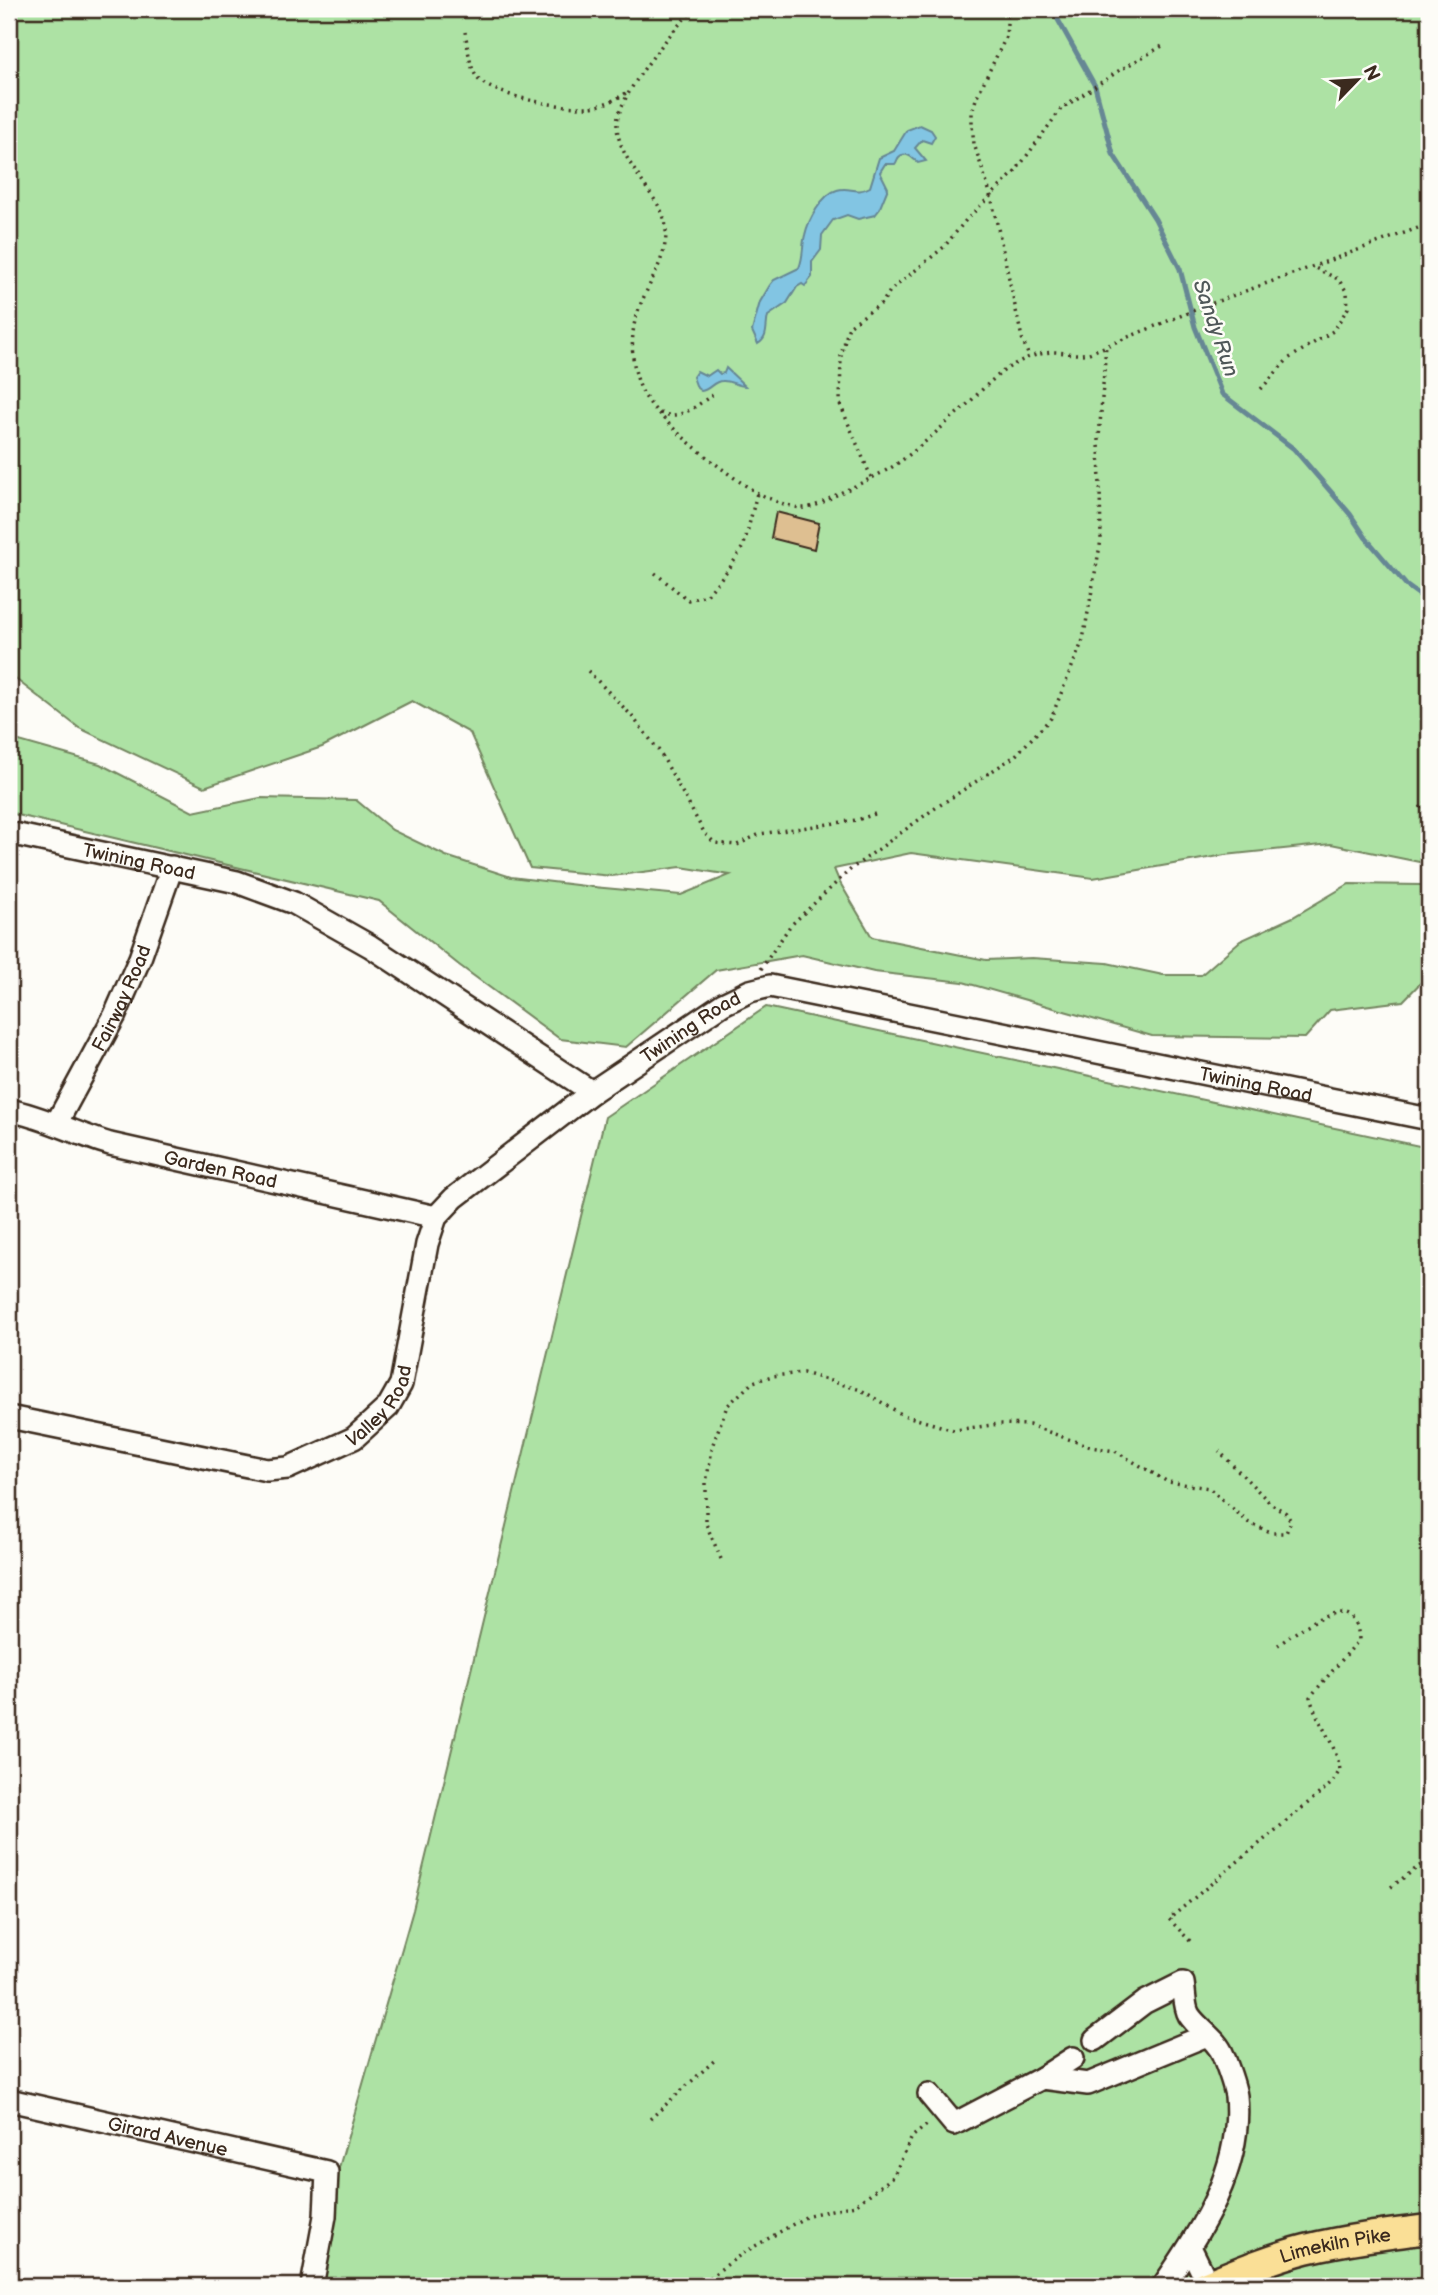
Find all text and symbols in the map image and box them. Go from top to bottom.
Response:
north arrow [1322,46,1392,116]
text: N [1358,62,1384,85]
water label: Sandy Run [1187,276,1244,380]
street label: Twining Road [80,839,197,886]
street label: Fairway Road [88,942,157,1056]
street label: Twining Road [637,987,745,1069]
street label: Twining Road [1197,1063,1314,1108]
street label: Garden Road [161,1146,279,1194]
street label: Valley Road [343,1363,417,1453]
street label: Girard Avenue [105,2113,230,2162]
street label: Limekiln Pike [1277,2224,1392,2269]

